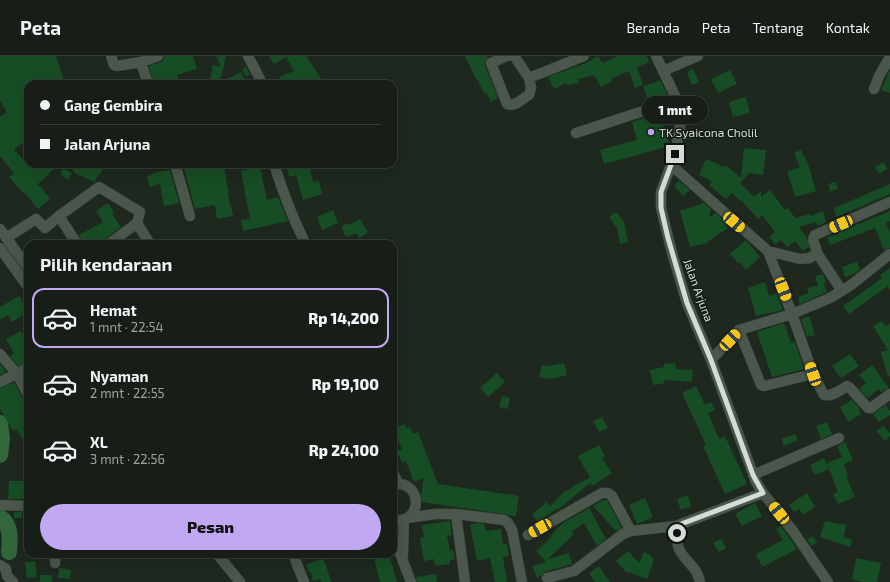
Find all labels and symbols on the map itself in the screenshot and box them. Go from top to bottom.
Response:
callout: 1 mnt [642,96,708,124]
place label: TK Syaicona Cholil [659,125,758,139]
marker: TK Syaicona Cholil [646,127,656,137]
route end [666,145,684,163]
car [721,210,747,234]
car [828,214,854,234]
street label: Jalan Arjuna [680,257,717,324]
car [773,276,793,302]
car [717,327,743,353]
car [803,361,823,387]
car [767,500,791,526]
car [527,517,553,539]
route start [668,524,686,542]

